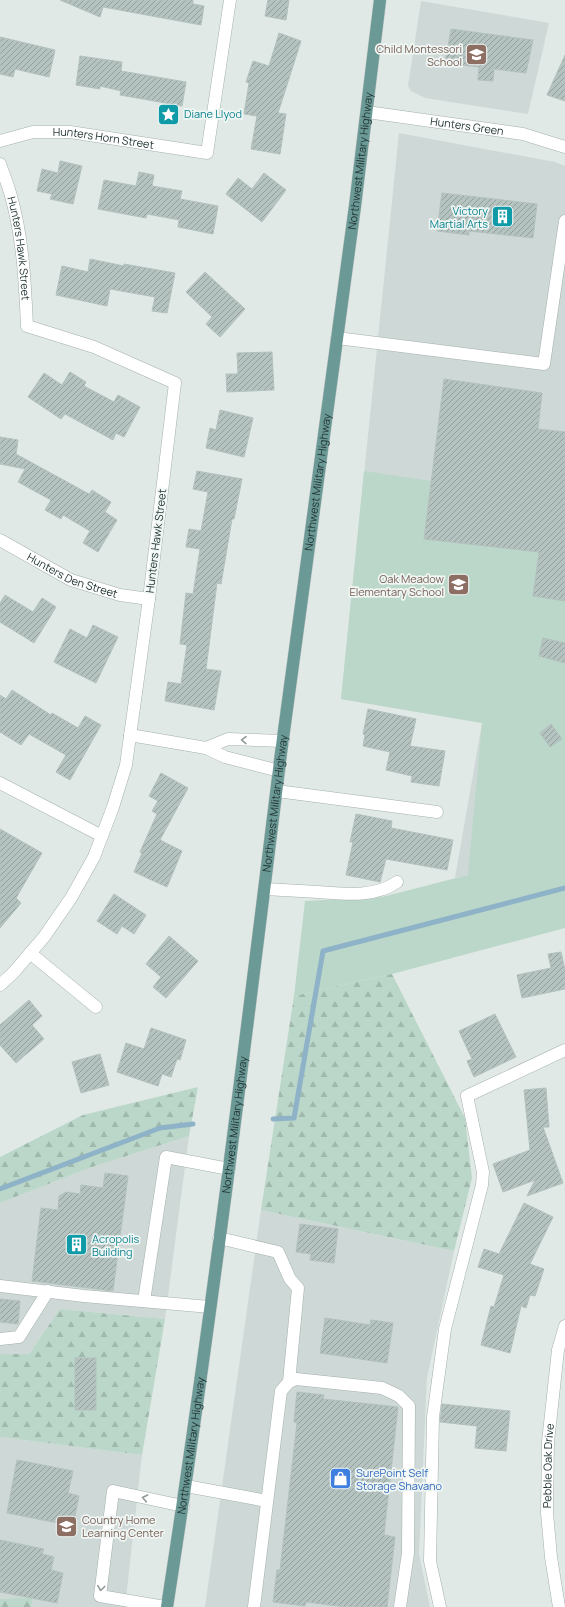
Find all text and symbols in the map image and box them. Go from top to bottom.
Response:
place label: Child Montessori School [376,41,462,69]
school or university icon: Child Montessori School [464,42,490,68]
street label: Northwest Military Highway [344,91,376,230]
place icon: Diane Llyod [156,101,182,127]
place label: Diane Llyod [184,106,242,121]
street label: Hunters Green [429,113,505,138]
street label: Hunters Horn Street [53,124,155,152]
street label: Hunters Hawk Street [4,195,34,301]
place label: Victory Martial Arts [430,203,488,231]
building icon: Victory Martial Arts [490,204,516,230]
street label: Northwest Military Highway [300,412,334,552]
street label: Hunters Hawk Street [142,488,169,594]
street label: Hunters Den Street [25,549,120,601]
place label: Oak Meadow Elementary School [349,571,445,599]
school or university icon: Oak Meadow Elementary School [446,572,472,598]
street label: Northwest Military Highway [258,733,290,873]
one-way arrow [241,736,247,744]
street label: Northwest Military Highway [218,1055,250,1194]
place label: Acropolis Building [92,1231,140,1259]
building icon: Acropolis Building [64,1232,90,1258]
street label: Northwest Military Highway [173,1376,208,1515]
street label: Pebble Oak Drive [539,1422,557,1508]
place label: SurePoint Self Storage Shavano [356,1465,443,1493]
shop icon: SurePoint Self Storage Shavano [327,1466,353,1492]
one-way arrow [142,1495,148,1503]
place label: Country Home Learning Center [82,1512,164,1540]
school or university icon: Country Home Learning Center [54,1513,80,1539]
one-way arrow [97,1585,106,1591]

